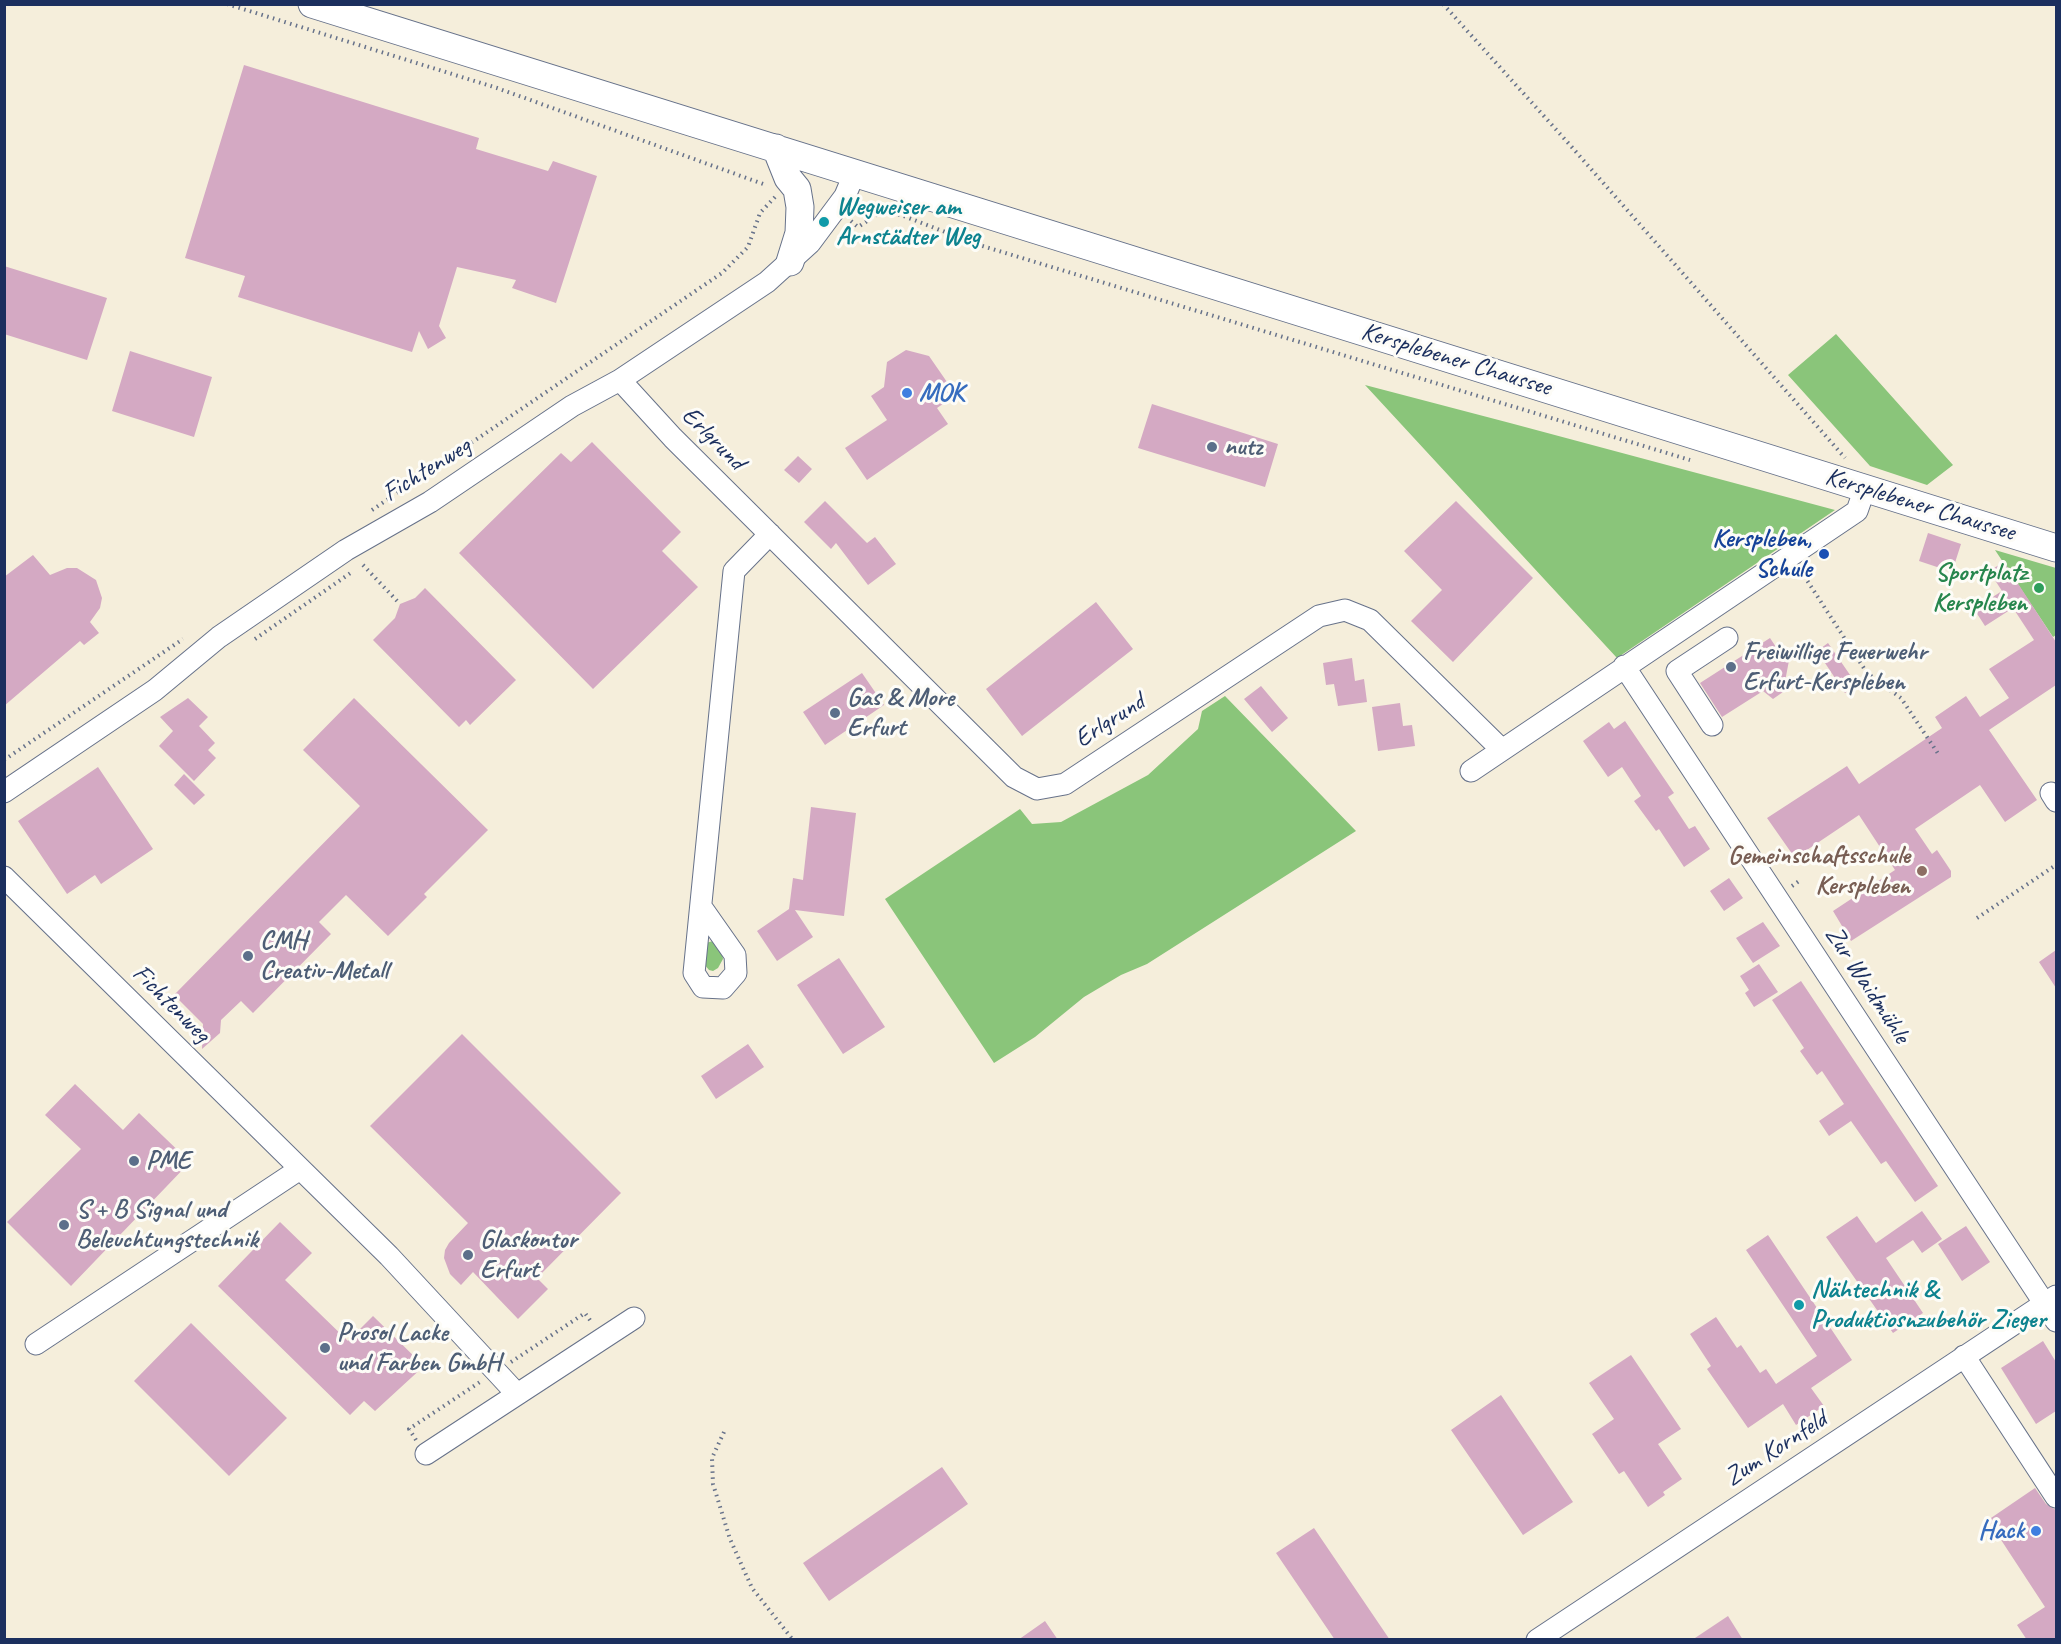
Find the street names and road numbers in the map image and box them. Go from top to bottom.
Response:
street label: Kersplebener Chaussee [1357,316,1555,404]
street label: Erlgrund [675,401,751,477]
street label: Fichtenweg [377,431,477,509]
street label: Kersplebener Chaussee [1821,461,2019,549]
street label: Erlgrund [1069,687,1151,755]
street label: Zur Waidmühle [1818,920,1916,1050]
street label: Fichtenweg [125,958,217,1050]
street label: Zum Kornfeld [1719,1404,1833,1494]

